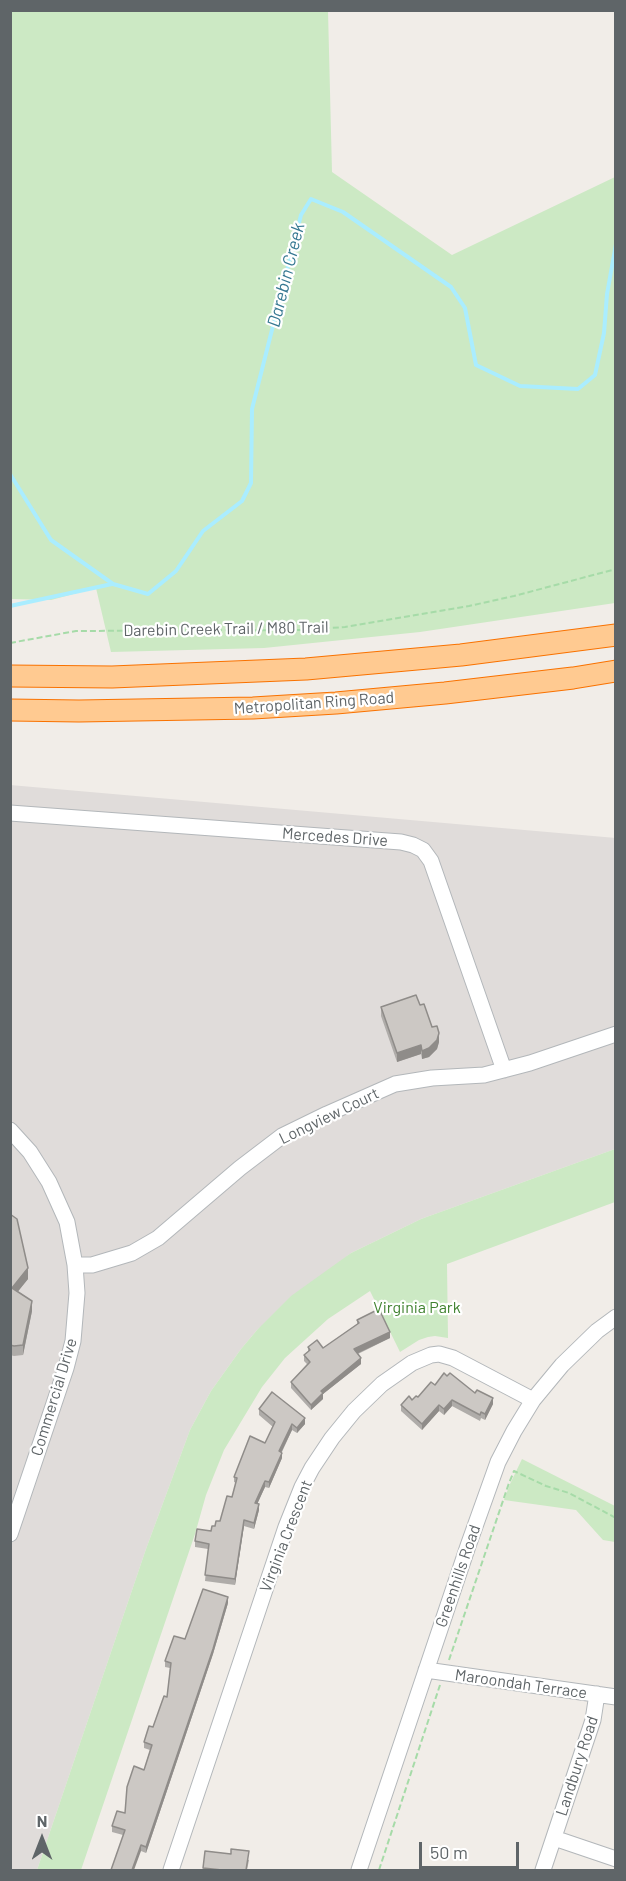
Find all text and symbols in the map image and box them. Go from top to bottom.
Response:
water label: Darebin Creek [263,221,309,329]
street label: Darebin Creek Trail / M80 Trail [123,618,329,640]
street label: Metropolitan Ring Road [233,688,395,718]
street label: Mercedes Drive [281,824,389,850]
street label: Longview Court [276,1084,382,1148]
park label: Virginia Park [373,1298,461,1318]
street label: Commercial Drive [27,1336,81,1458]
street label: Virginia Crescent [256,1477,316,1595]
street label: Greenhills Road [431,1522,485,1630]
street label: Maroondah Terrace [454,1665,588,1703]
street label: Landbury Road [552,1714,602,1818]
north arrow [12,1809,72,1869]
text: N [37,1811,47,1830]
scale bar [422,1830,522,1868]
text: 50 m [430,1841,468,1863]

